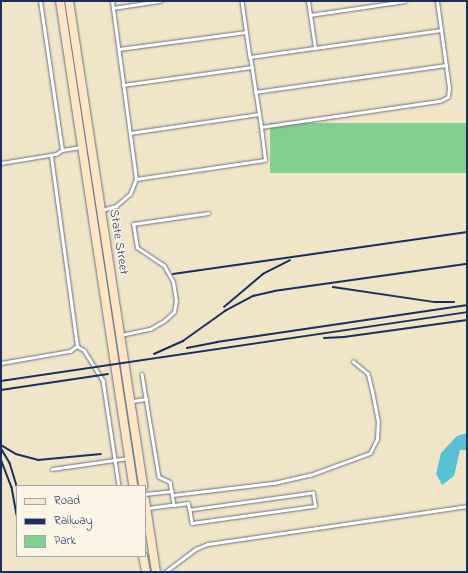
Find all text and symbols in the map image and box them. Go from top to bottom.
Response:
street label: State Street [105,208,131,276]
legend [16,485,146,557]
text: Road [54,492,80,510]
text: Railway [54,512,92,530]
text: Park [54,532,76,550]

